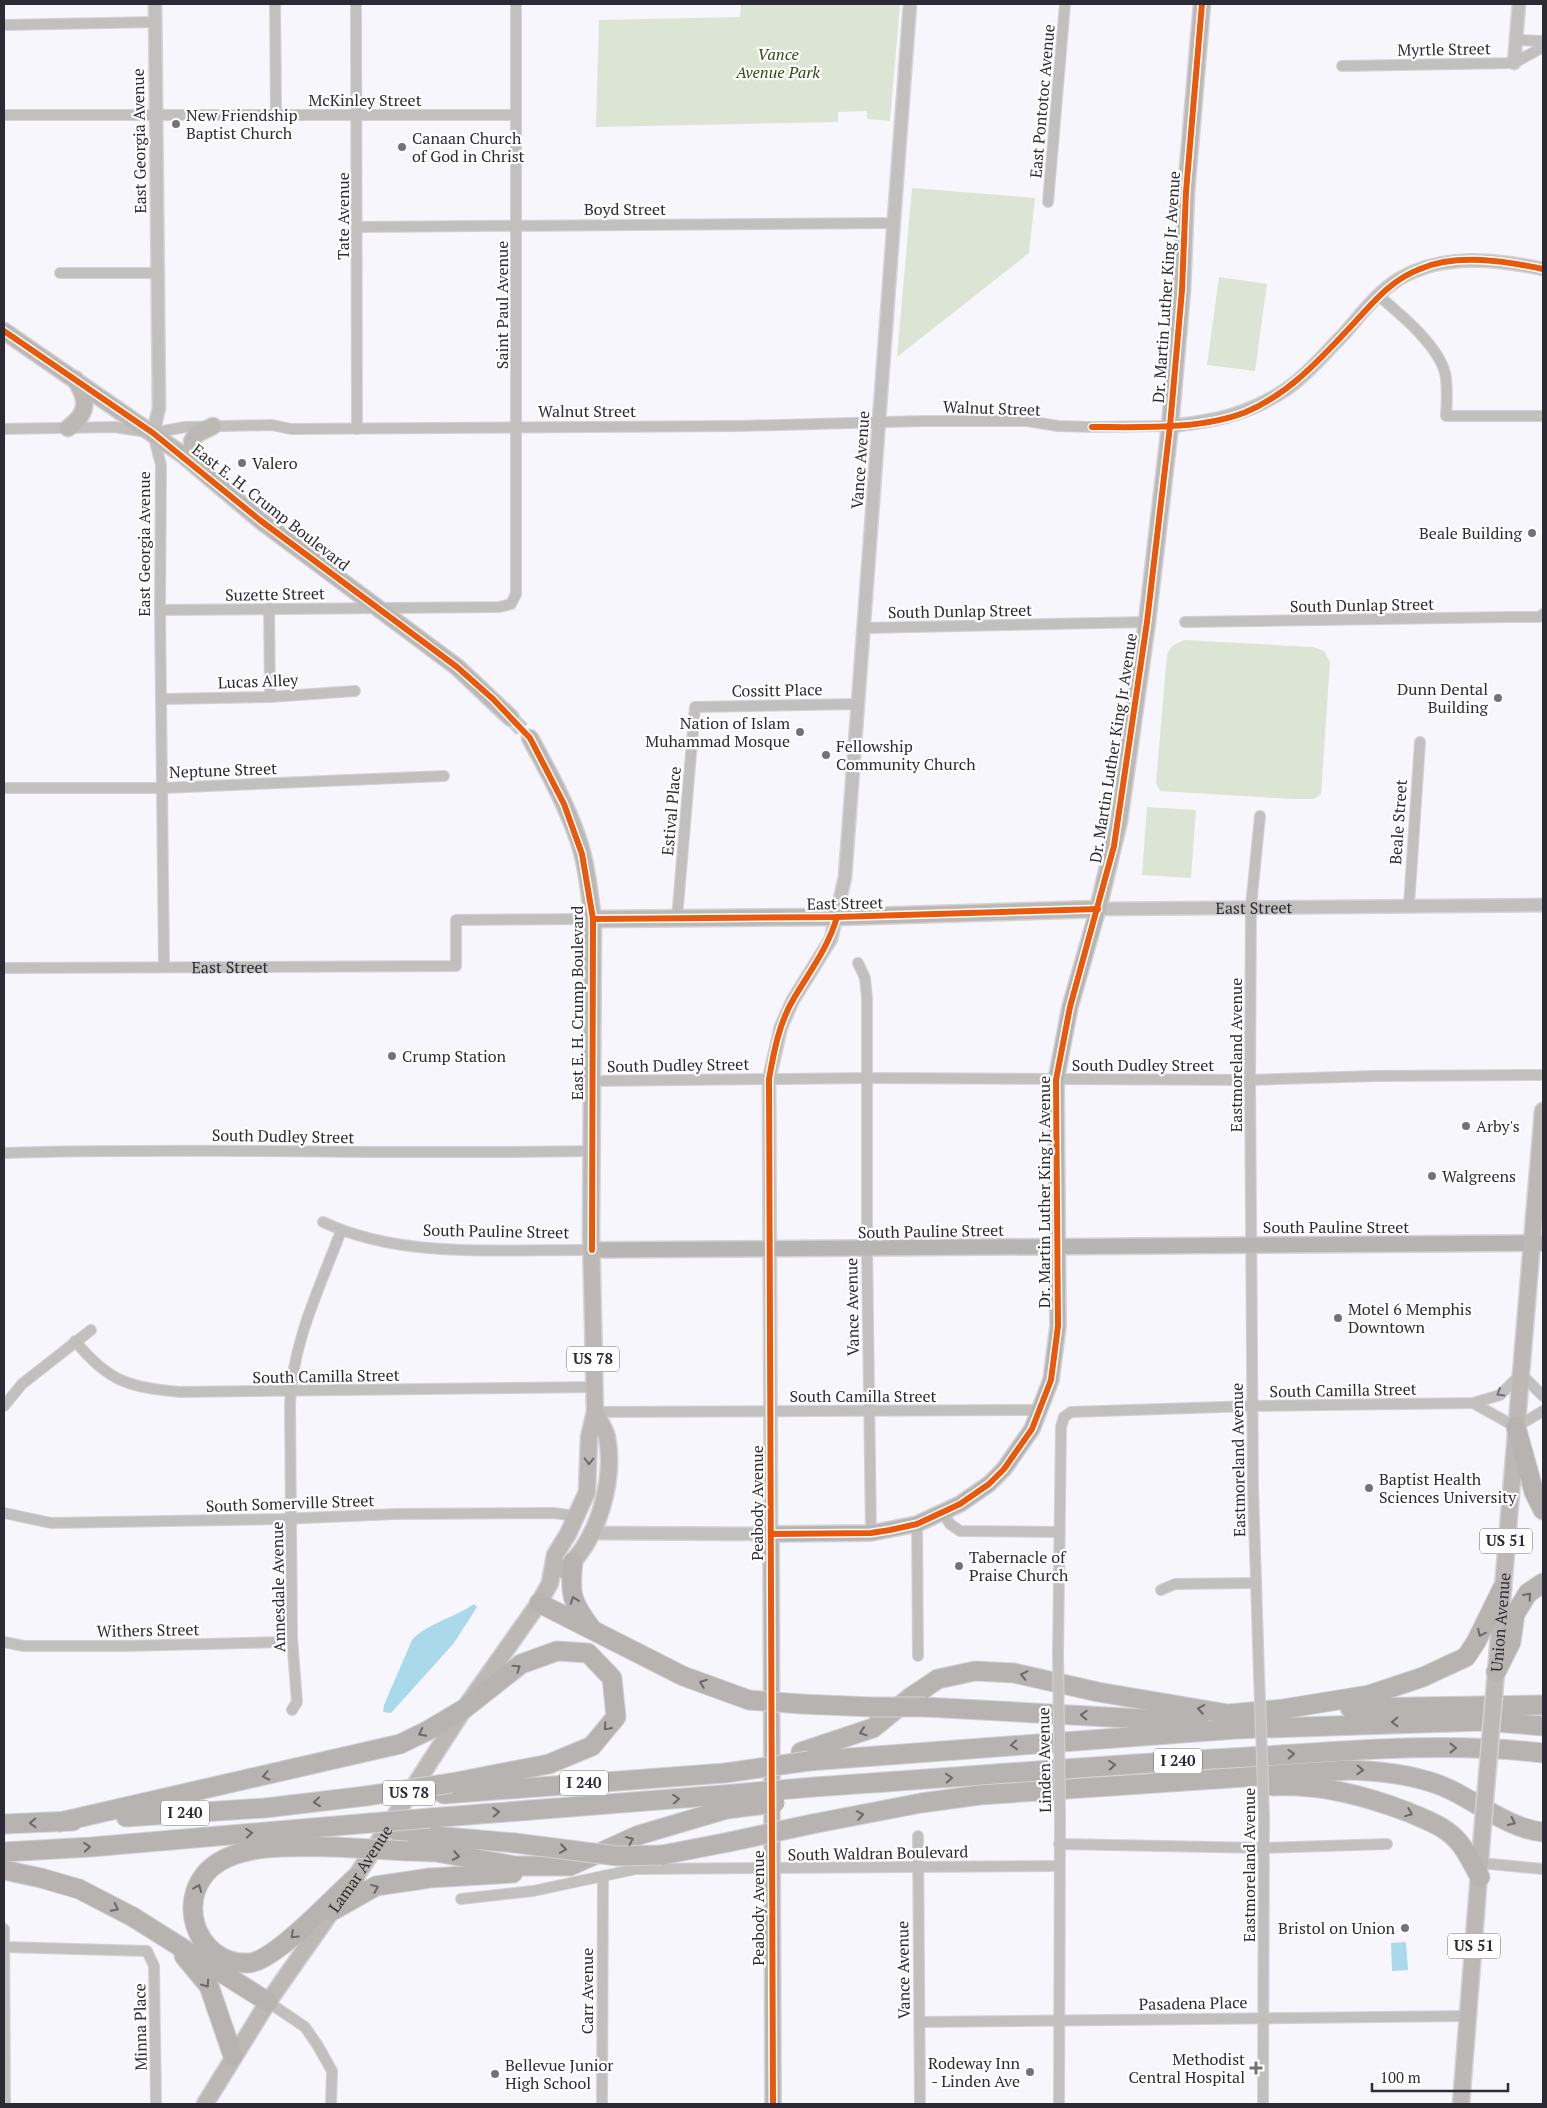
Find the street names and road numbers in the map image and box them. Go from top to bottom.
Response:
street label: East Pontotoc Avenue [1024,23,1060,179]
street label: Myrtle Street [1397,37,1491,61]
street label: East Georgia Avenue [127,68,151,214]
street label: McKinley Street [308,89,422,111]
street label: Dr. Martin Luther King Jr Avenue [1147,170,1185,404]
street label: Tate Avenue [332,172,354,260]
street label: Boyd Street [584,198,666,220]
street label: Saint Paul Avenue [491,241,513,369]
street label: Walnut Street [943,395,1041,421]
street label: Walnut Street [538,400,636,422]
street label: Vance Avenue [846,410,874,510]
street label: East E. H. Crump Boulevard [188,438,355,576]
street label: East Georgia Avenue [133,471,155,617]
street label: Suzette Street [225,582,325,606]
street label: South Dunlap Street [1290,593,1434,617]
street label: South Dunlap Street [888,599,1032,623]
street label: Dr. Martin Luther King Jr Avenue [1084,631,1142,865]
street label: Lucas Alley [217,669,299,693]
street label: Cossitt Place [731,678,823,702]
street label: Neptune Street [169,757,277,783]
street label: Estival Place [656,765,686,857]
street label: Beale Street [1384,779,1412,865]
street label: East Street [806,891,884,915]
street label: East Street [1215,896,1293,919]
street label: East E. H. Crump Boulevard [566,906,588,1100]
street label: East Street [191,956,269,978]
street label: Eastmoreland Avenue [1225,978,1247,1132]
street label: South Dudley Street [607,1053,749,1077]
street label: South Dudley Street [1072,1054,1214,1076]
street label: Dr. Martin Luther King Jr Avenue [1033,1076,1055,1308]
street label: South Dudley Street [212,1124,354,1148]
street label: South Pauline Street [1263,1216,1409,1238]
street label: South Pauline Street [423,1219,569,1243]
street label: South Pauline Street [858,1219,1004,1243]
street label: Vance Avenue [840,1258,864,1356]
road number: US 78 [567,1346,619,1372]
street label: South Camilla Street [252,1364,400,1388]
street label: South Camilla Street [1269,1378,1417,1402]
street label: Eastmoreland Avenue [1226,1383,1250,1537]
street label: South Camilla Street [789,1385,937,1407]
street label: Peabody Avenue [746,1445,768,1561]
street label: South Somerville Street [205,1489,375,1517]
street label: Annesdale Avenue [266,1521,290,1653]
road number: US 51 [1480,1528,1532,1554]
street label: Union Avenue [1485,1572,1515,1673]
street label: Withers Street [96,1618,200,1642]
street label: Linden Avenue [1032,1707,1056,1813]
road number: I 240 [1154,1748,1202,1774]
road number: I 240 [560,1770,608,1796]
road number: US 78 [383,1780,435,1806]
street label: Eastmoreland Avenue [1238,1788,1260,1942]
road number: I 240 [161,1800,209,1826]
street label: Lamar Avenue [323,1821,397,1917]
street label: South Waldran Boulevard [787,1840,969,1866]
street label: Peabody Avenue [747,1850,769,1966]
street label: Vance Avenue [891,1921,915,2019]
road number: US 51 [1448,1934,1500,1958]
street label: Carr Avenue [576,1948,598,2034]
street label: Minna Place [128,1983,152,2071]
street label: Pasadena Place [1138,1991,1248,2015]

